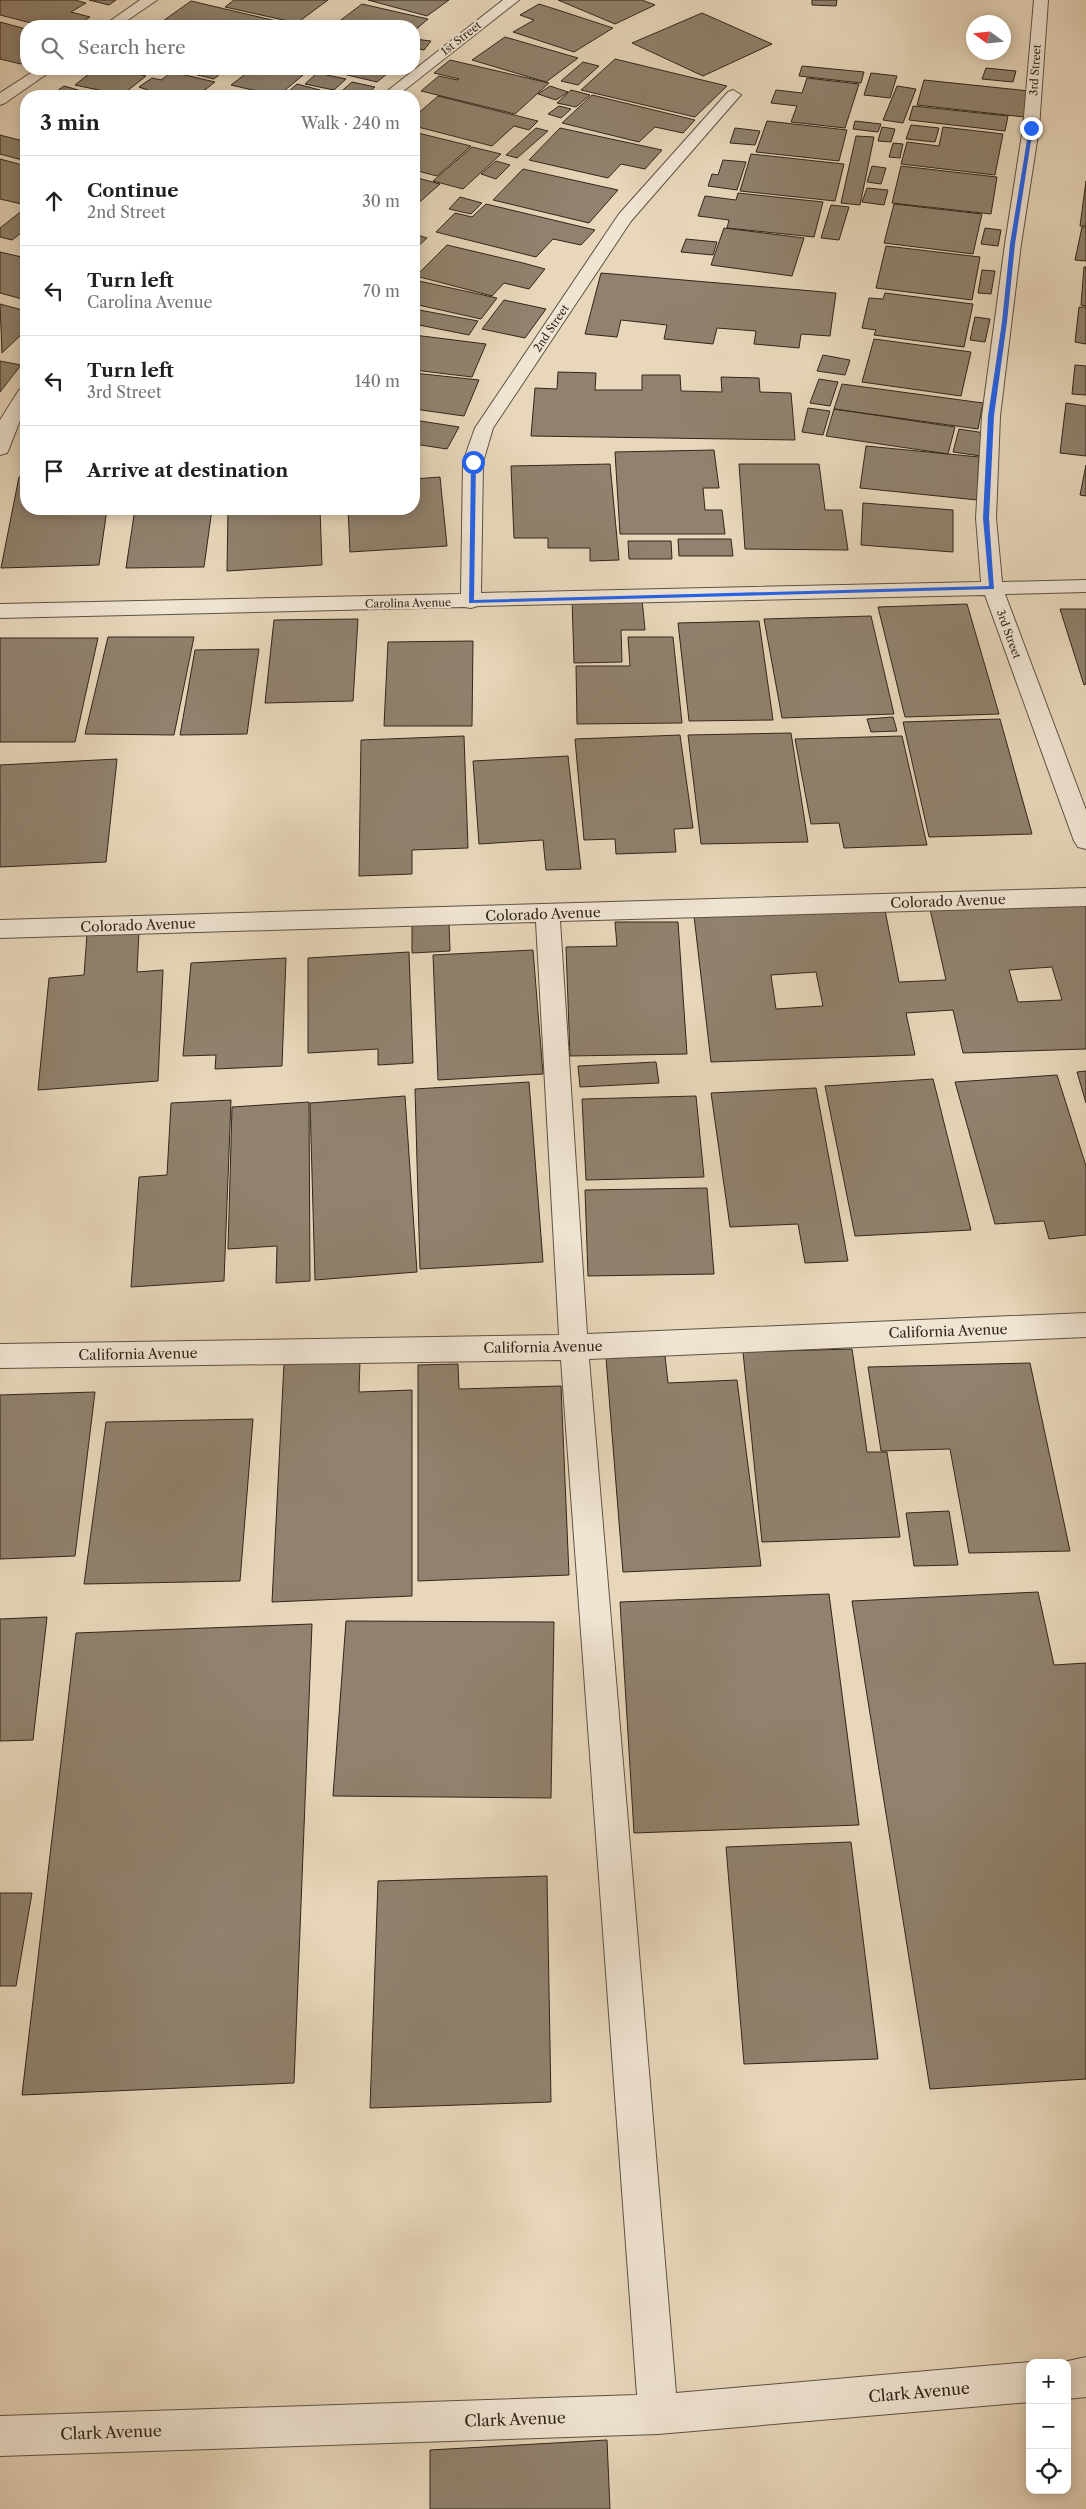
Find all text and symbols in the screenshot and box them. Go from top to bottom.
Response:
north arrow [966,15,1011,60]
street label: 1st Street [438,18,484,58]
search box [20,20,420,75]
icon: search [38,34,66,62]
text: Search here [78,36,186,59]
street label: 3rd Street [1026,44,1044,96]
text: 3 min [40,110,100,135]
text: Walk · 240 m [301,113,400,133]
route end [1020,117,1043,140]
text: Continue [87,179,179,202]
icon: ahead [40,187,68,215]
text: 30 m [362,191,400,211]
text: 2nd Street [87,202,166,222]
text: Turn left [87,269,174,292]
icon: left [40,277,68,305]
text: 70 m [363,281,400,301]
text: Carolina Avenue [87,292,213,312]
street label: 2nd Street [530,302,572,354]
text: Turn left [87,359,174,382]
icon: left [40,367,68,395]
text: 140 m [355,371,400,391]
text: 3rd Street [87,382,162,402]
route start [462,451,485,474]
icon: arrive [40,457,68,485]
text: Arrive at destination [87,459,288,482]
street label: Carolina Avenue [365,595,451,611]
street label: 3rd Street [994,607,1024,661]
street label: Colorado Avenue [890,890,1006,912]
street label: Colorado Avenue [485,903,601,925]
street label: Colorado Avenue [80,914,196,936]
street label: California Avenue [888,1320,1008,1342]
street label: California Avenue [483,1337,603,1357]
street label: California Avenue [78,1344,198,1364]
map controls [1026,2359,1071,2494]
button: + [1026,2359,1071,2404]
street label: Clark Avenue [867,2378,971,2406]
button: − [1026,2404,1071,2449]
street label: Clark Avenue [464,2407,566,2431]
street label: Clark Avenue [60,2420,162,2444]
button: locate [1026,2449,1071,2494]

